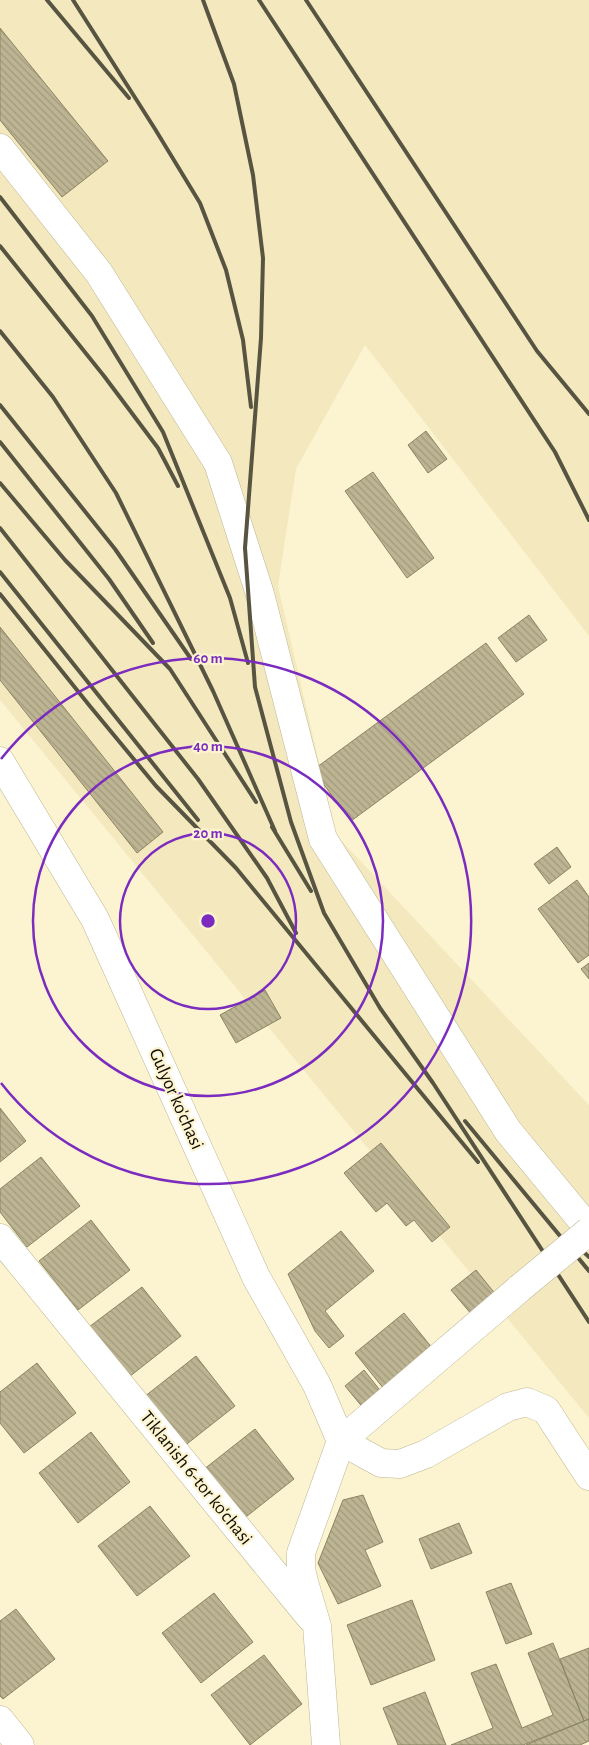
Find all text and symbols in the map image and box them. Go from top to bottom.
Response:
text: 60 m [193,651,223,666]
text: 40 m [193,739,223,754]
text: 20 m [193,826,223,841]
centre of rings [199,912,217,930]
street label: Gulyor ko'chasi [145,1046,207,1152]
street label: Tiklanish 6-tor ko‘chasi [136,1408,256,1548]

